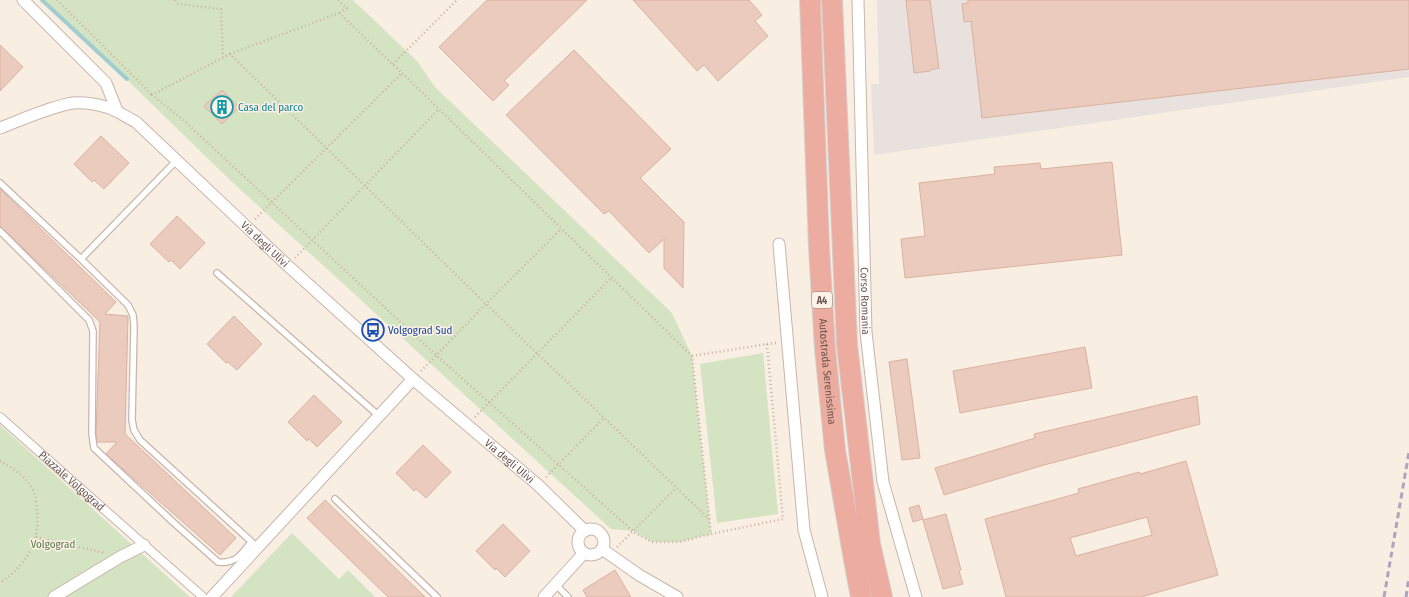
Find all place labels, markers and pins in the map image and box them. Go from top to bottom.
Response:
building icon: Casa del parco [209,94,235,120]
place label: Casa del parco [238,101,303,114]
bus stop icon: Volgograd Sud [360,317,386,343]
place label: Volgograd Sud [388,324,452,337]

